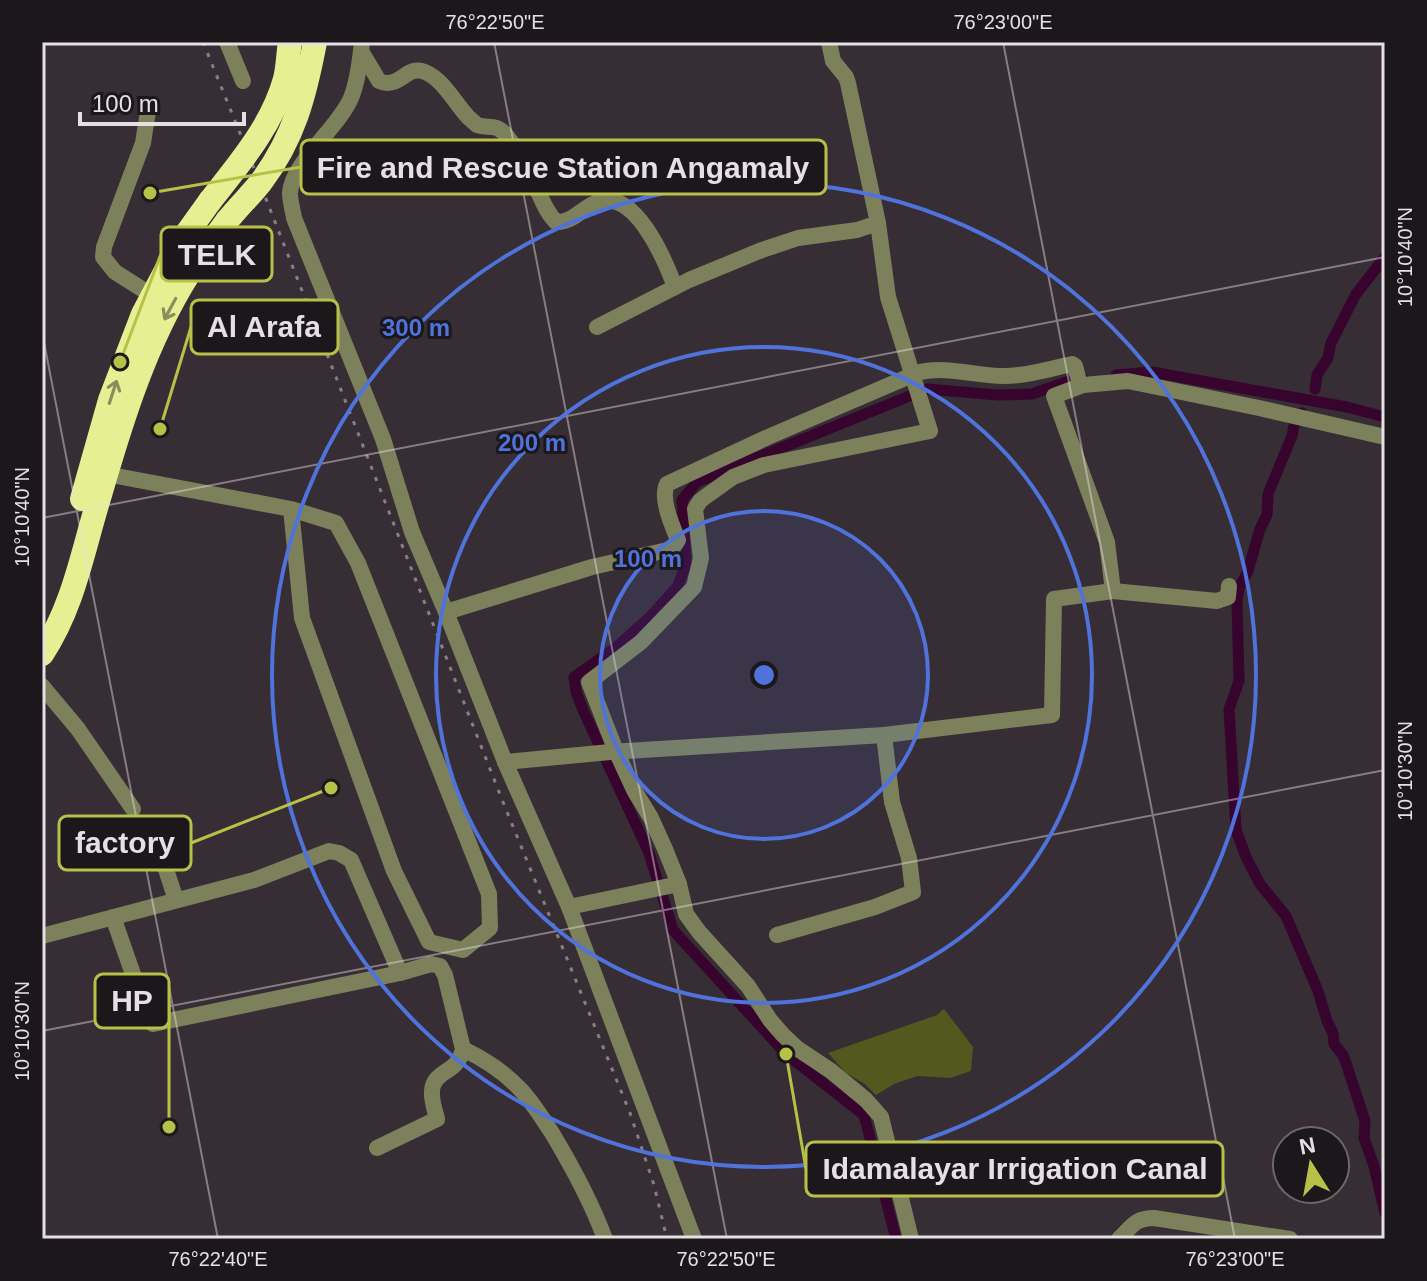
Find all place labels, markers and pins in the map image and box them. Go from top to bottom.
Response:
callout: Fire and Rescue Station Angamaly [301,140,826,194]
callout: TELK [161,227,272,281]
callout: Al Arafa [191,300,338,354]
centre of rings [750,661,778,689]
callout: factory [59,816,191,870]
callout: HP [95,974,169,1028]
callout: Idamalayar Irrigation Canal [806,1142,1223,1196]

